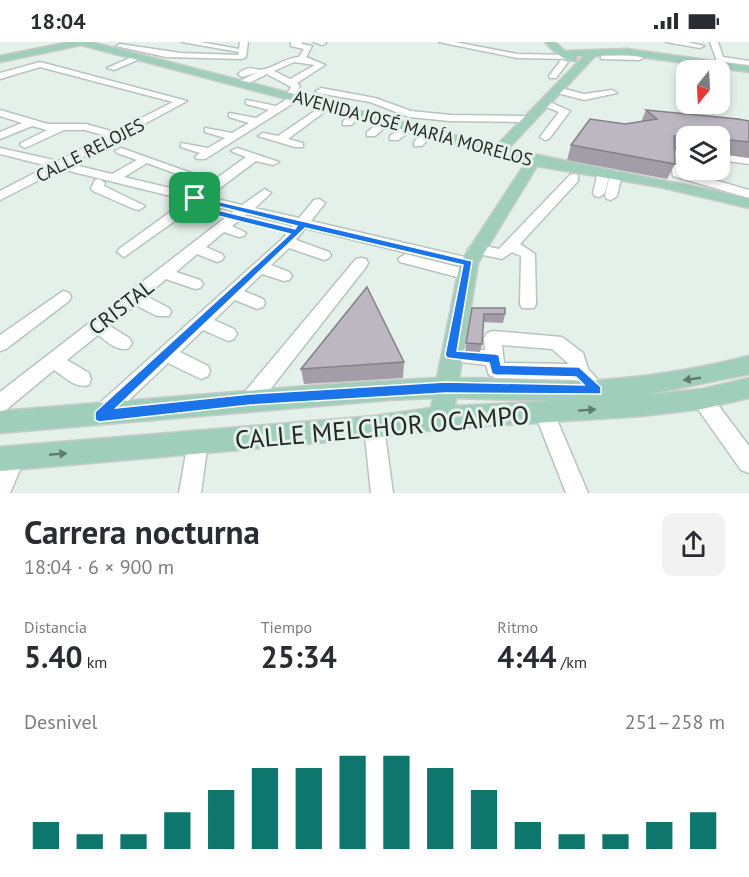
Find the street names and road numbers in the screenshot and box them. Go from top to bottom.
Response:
street label: AVENIDA JOSÉ MARÍA MORELOS [291,85,535,171]
street label: CALLE RELOJES [32,113,148,187]
street label: CRISTAL [83,273,159,341]
street label: CALLE MELCHOR OCAMPO [233,398,531,456]

